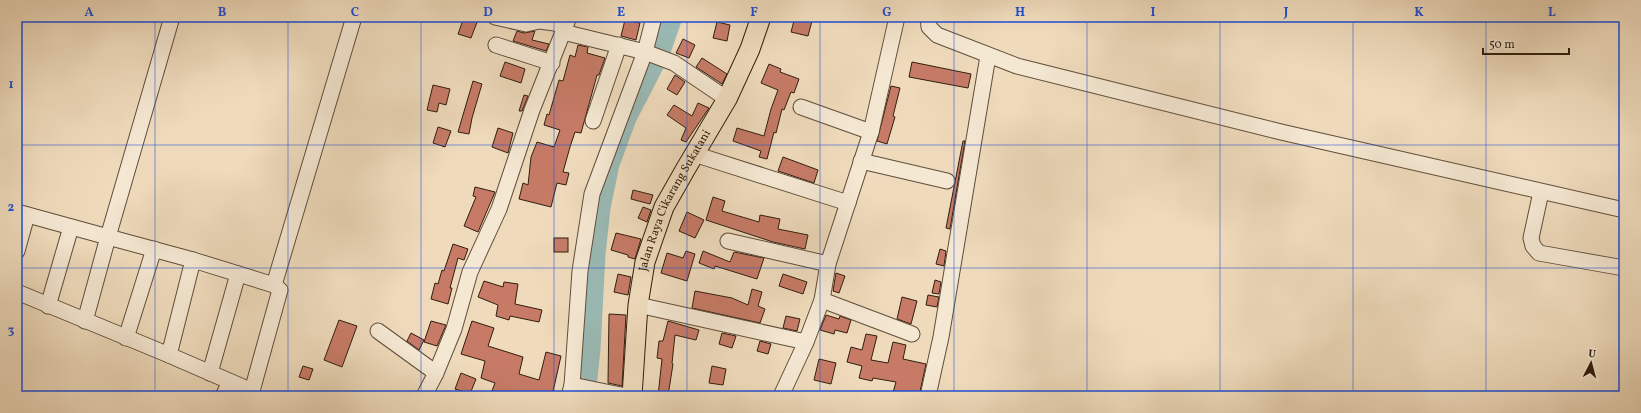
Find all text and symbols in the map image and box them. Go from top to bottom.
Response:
text: A [84,4,94,22]
text: B [218,4,227,22]
text: C [351,4,359,22]
text: D [483,4,493,22]
text: E [617,4,625,22]
text: F [750,4,758,22]
text: G [882,4,892,22]
text: H [1015,4,1025,22]
text: I [1151,4,1156,22]
text: J [1283,4,1289,22]
text: K [1414,4,1424,22]
text: L [1548,4,1556,22]
scale bar [1483,30,1569,56]
text: 50 m [1489,37,1515,53]
text: 1 [8,76,14,94]
street label: Jalan Raya Cikarang Sukatani [636,127,715,273]
text: 2 [8,199,15,217]
text: 3 [8,322,15,340]
north arrow [1571,343,1611,383]
text: U [1587,347,1597,362]

